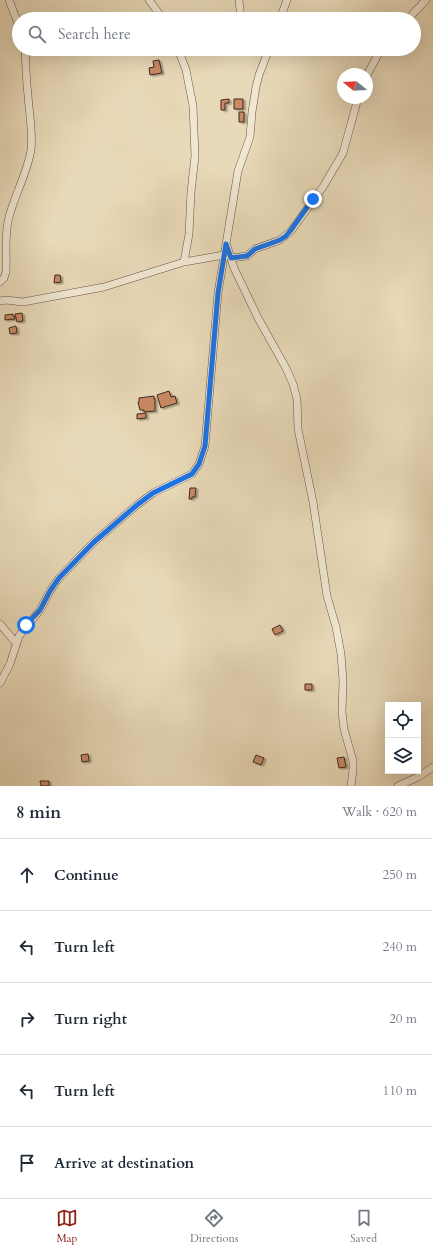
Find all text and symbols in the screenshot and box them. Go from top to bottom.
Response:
search box [12,12,421,56]
icon: search [26,23,48,45]
text: Search here [58,24,131,44]
north arrow [337,68,373,104]
route end [304,190,322,208]
route start [17,616,35,634]
map controls [385,702,421,774]
button: locate [385,702,421,738]
button: layers [385,738,421,774]
text: 8 min [16,801,61,824]
text: Walk · 620 m [342,803,417,821]
icon: ahead [16,864,38,886]
text: Continue [54,865,119,885]
text: 250 m [383,866,417,884]
icon: left [16,936,38,958]
text: Turn left [54,937,115,957]
text: 240 m [383,938,417,956]
icon: right [16,1008,38,1030]
text: Turn right [54,1009,127,1029]
text: 20 m [389,1010,417,1028]
icon: left [16,1080,38,1102]
text: Turn left [54,1081,115,1101]
text: 110 m [383,1082,417,1100]
icon: arrive [16,1152,38,1174]
text: Arrive at destination [54,1153,194,1173]
tab: Map [56,1207,78,1246]
tab: Directions [190,1207,238,1246]
tab: Saved [350,1207,377,1246]

